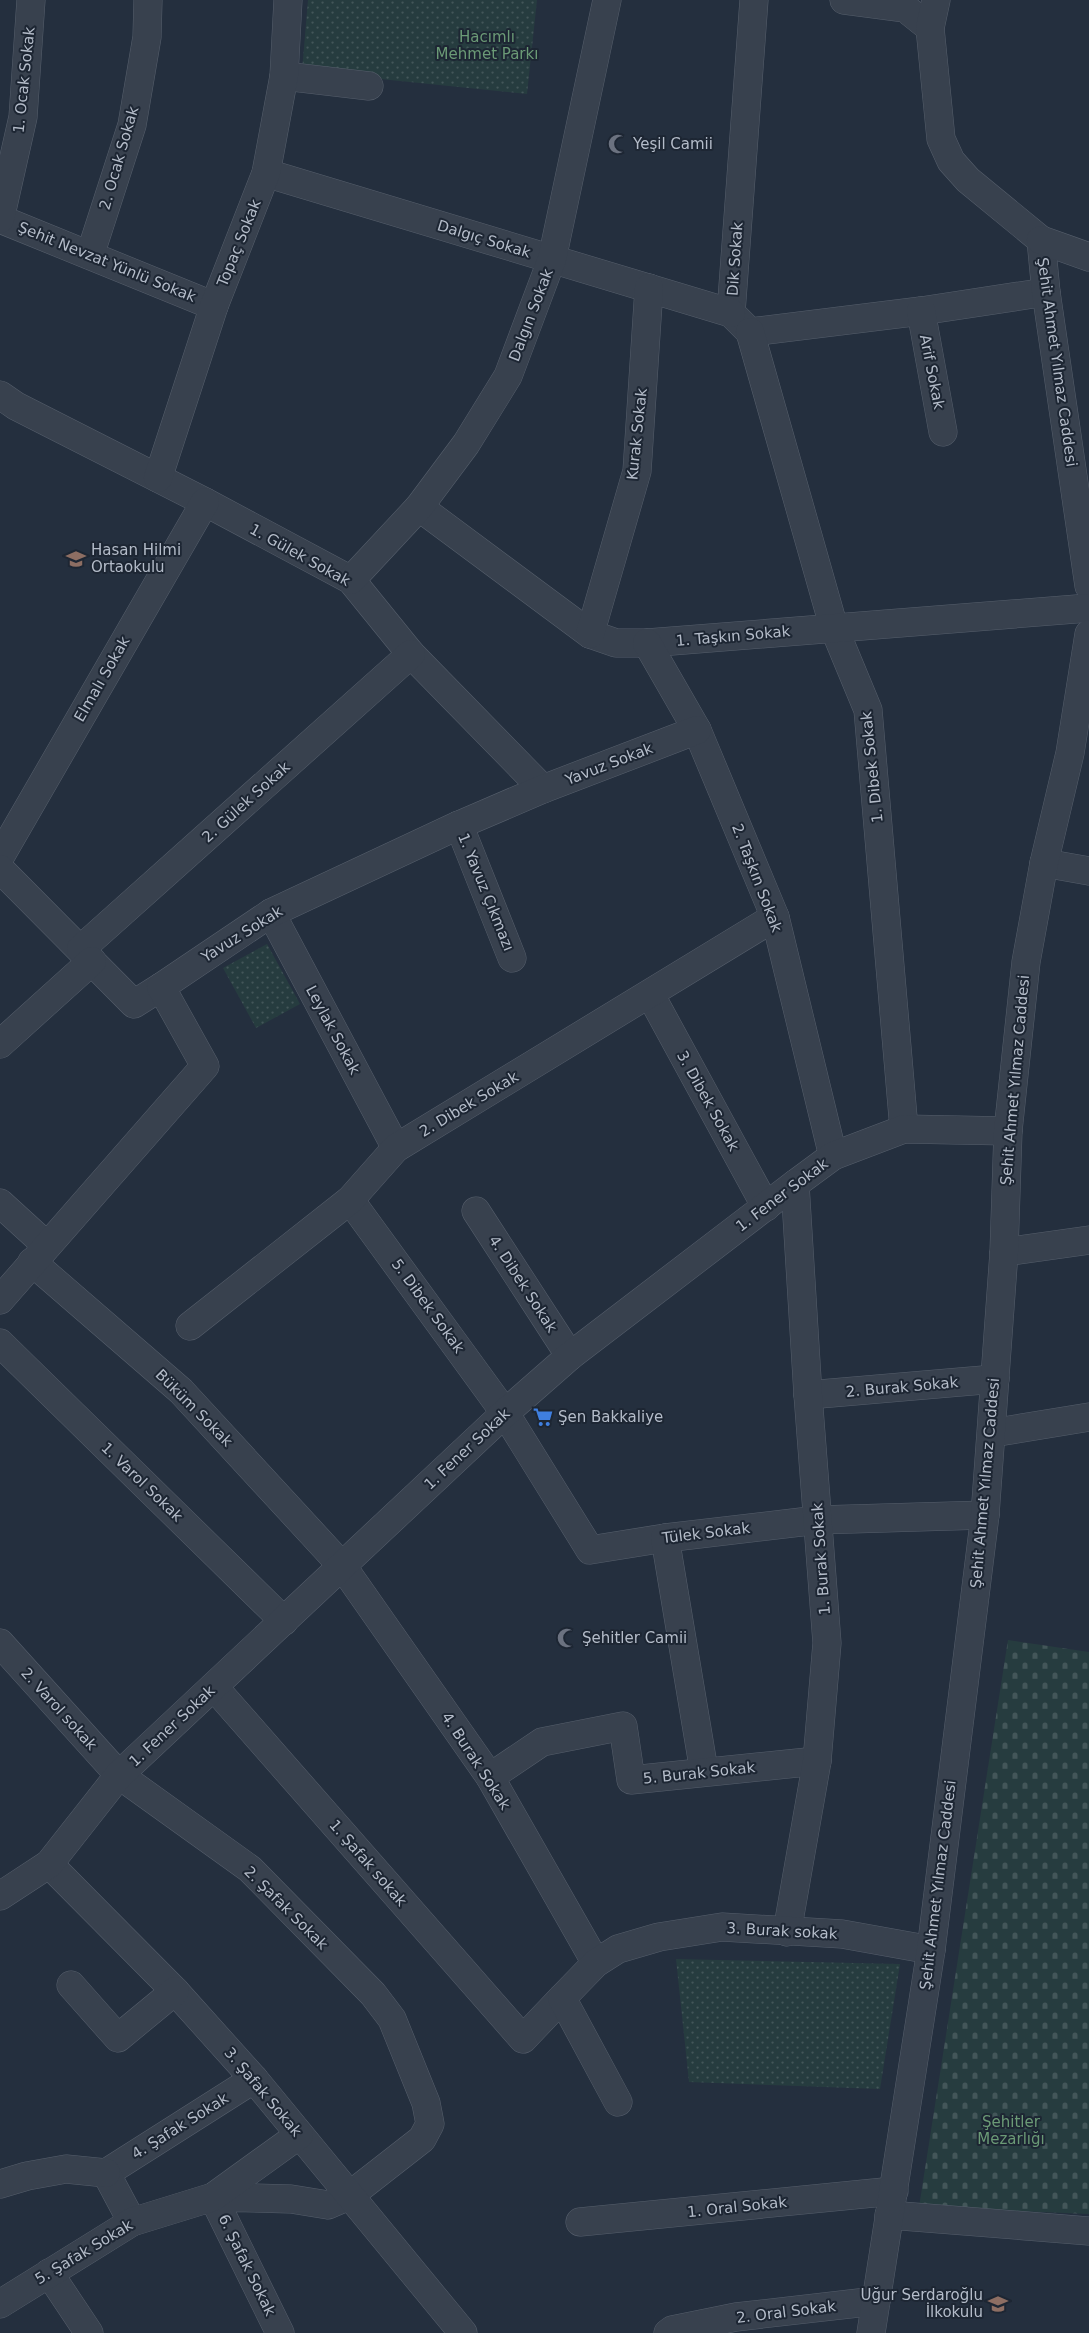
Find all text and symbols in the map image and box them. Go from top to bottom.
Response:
street label: 1. Ocak Sokak [9,26,39,134]
park label: Hacımlı Mehmet Parkı [436,28,538,63]
street label: 2. Ocak Sokak [96,104,142,212]
mosque icon: Yeşil Camii [607,133,629,155]
place label: Yeşil Camii [632,135,713,153]
street label: Topaç Sokak [213,196,265,290]
street label: Dalgıç Sokak [435,216,533,262]
street label: Şehit Nevzat Yünlü Sokak [16,218,199,306]
street label: Dik Sokak [723,221,747,297]
street label: Şehit Ahmet Yılmaz Caddesi [1033,256,1081,468]
street label: Dalgın Sokak [505,266,557,364]
street label: Arif Sokak [916,333,948,411]
street label: Kurak Sokak [623,387,651,481]
street label: 1. Gülek Sokak [247,520,354,590]
place label: Hasan Hilmi Ortaokulu [91,541,181,576]
school or university icon: Hasan Hilmi Ortaokulu [65,548,87,570]
street label: 1. Taşkın Sokak [675,622,791,650]
street label: Elmalı Sokak [70,633,134,725]
street label: 1. Dibek Sokak [857,710,887,824]
street label: Yavuz Sokak [562,739,656,789]
street label: 2. Gülek Sokak [198,758,294,846]
street label: 2. Taşkın Sokak [728,821,786,935]
street label: 1. Yavuz Çıkmazı [454,830,518,954]
street label: Yavuz Sokak [197,902,286,967]
street label: Şehit Ahmet Yılmaz Caddesi [997,974,1033,1186]
street label: Leylak Sokak [302,983,364,1078]
street label: 3. Dibek Sokak [673,1048,743,1155]
street label: 2. Dibek Sokak [416,1067,522,1141]
street label: 1. Fener Sokak [732,1154,832,1236]
street label: 4. Dibek Sokak [485,1232,561,1336]
street label: 5. Dibek Sokak [388,1255,468,1357]
street label: Büküm Sokak [152,1366,237,1451]
street label: 2. Burak Sokak [845,1373,959,1401]
street label: Şehit Ahmet Yılmaz Caddesi [967,1377,1003,1589]
street label: 1. Fener Sokak [420,1404,514,1493]
supermarket icon: Şen Bakkaliye [532,1406,554,1428]
place label: Şen Bakkaliye [558,1408,663,1426]
street label: 1. Varol Sokak [98,1439,187,1526]
street label: 1. Burak Sokak [808,1502,834,1616]
street label: Tülek Sokak [660,1519,751,1547]
mosque icon: Şehitler Camii [556,1627,578,1649]
place label: Şehitler Camii [582,1629,687,1647]
street label: 2. Varol sokak [17,1664,101,1754]
street label: 1. Fener Sokak [125,1681,219,1770]
street label: 4. Burak Sokak [438,1709,514,1813]
street label: 5. Burak Sokak [642,1758,756,1788]
street label: Şehit Ahmet Yılmaz Caddesi [916,1779,960,1991]
street label: 1. Şafak sokak [325,1816,411,1910]
street label: 2. Şafak Sokak [240,1862,332,1954]
street label: 3. Burak sokak [726,1919,838,1943]
street label: 3. Şafak Sokak [221,2044,306,2140]
street label: 4. Şafak Sokak [128,2089,232,2163]
park label: Şehitler Mezarlığı [977,2113,1045,2148]
street label: 1. Oral Sokak [686,2193,788,2221]
street label: 6. Şafak Sokak [215,2211,279,2319]
street label: 5. Şafak Sokak [32,2216,136,2288]
place label: Uğur Serdaroğlu İlkokulu [860,2286,983,2321]
school or university icon: Uğur Serdaroğlu İlkokulu [987,2293,1009,2315]
street label: 2. Oral Sokak [735,2297,837,2327]

